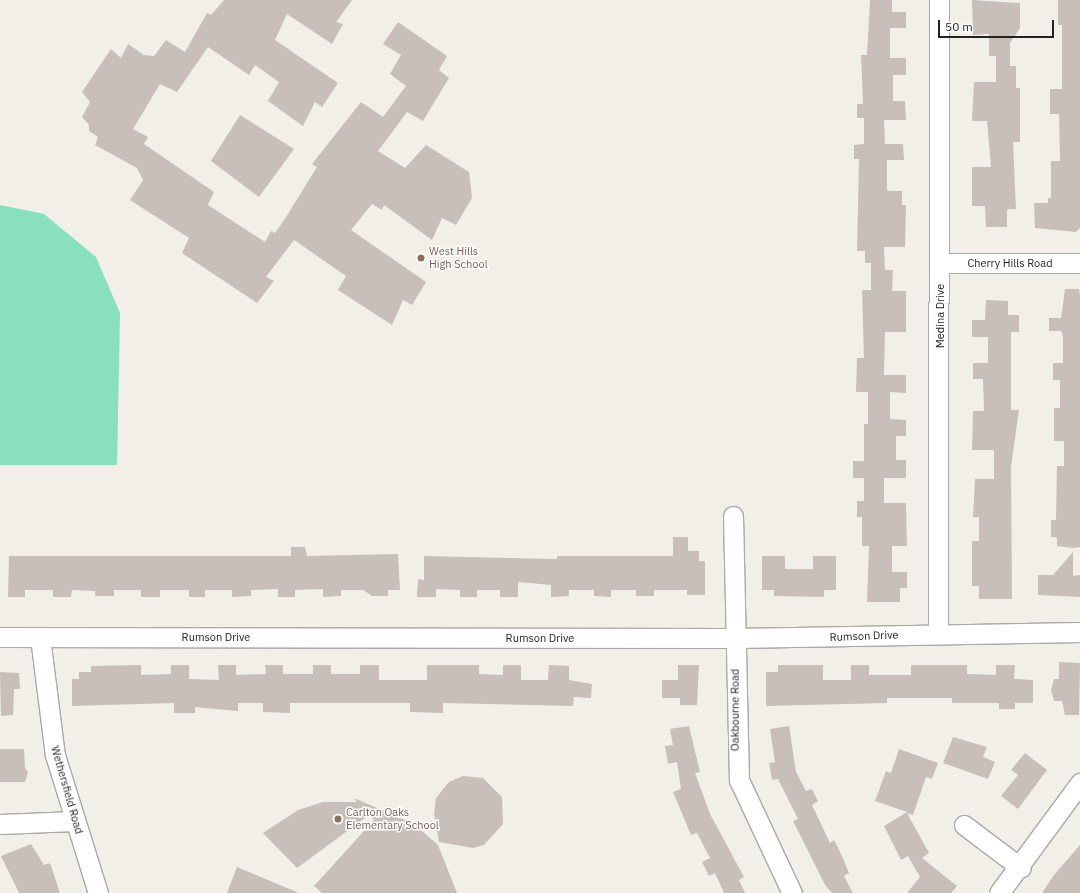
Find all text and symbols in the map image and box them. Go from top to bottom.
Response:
scale bar [940,12,1056,38]
text: 50 m [945,19,973,34]
place label: West Hills High School [429,245,488,271]
marker: West Hills High School [416,253,426,263]
street label: Cherry Hills Road [967,256,1053,270]
street label: Medina Drive [933,284,947,348]
street label: Rumson Drive [829,628,899,644]
street label: Rumson Drive [182,630,250,644]
street label: Rumson Drive [506,631,574,645]
street label: Oakbourne Road [728,669,742,751]
street label: Wethersfield Road [48,745,86,835]
place label: Carlton Oaks Elementary School [346,806,439,832]
marker: Carlton Oaks Elementary School [333,814,343,824]

